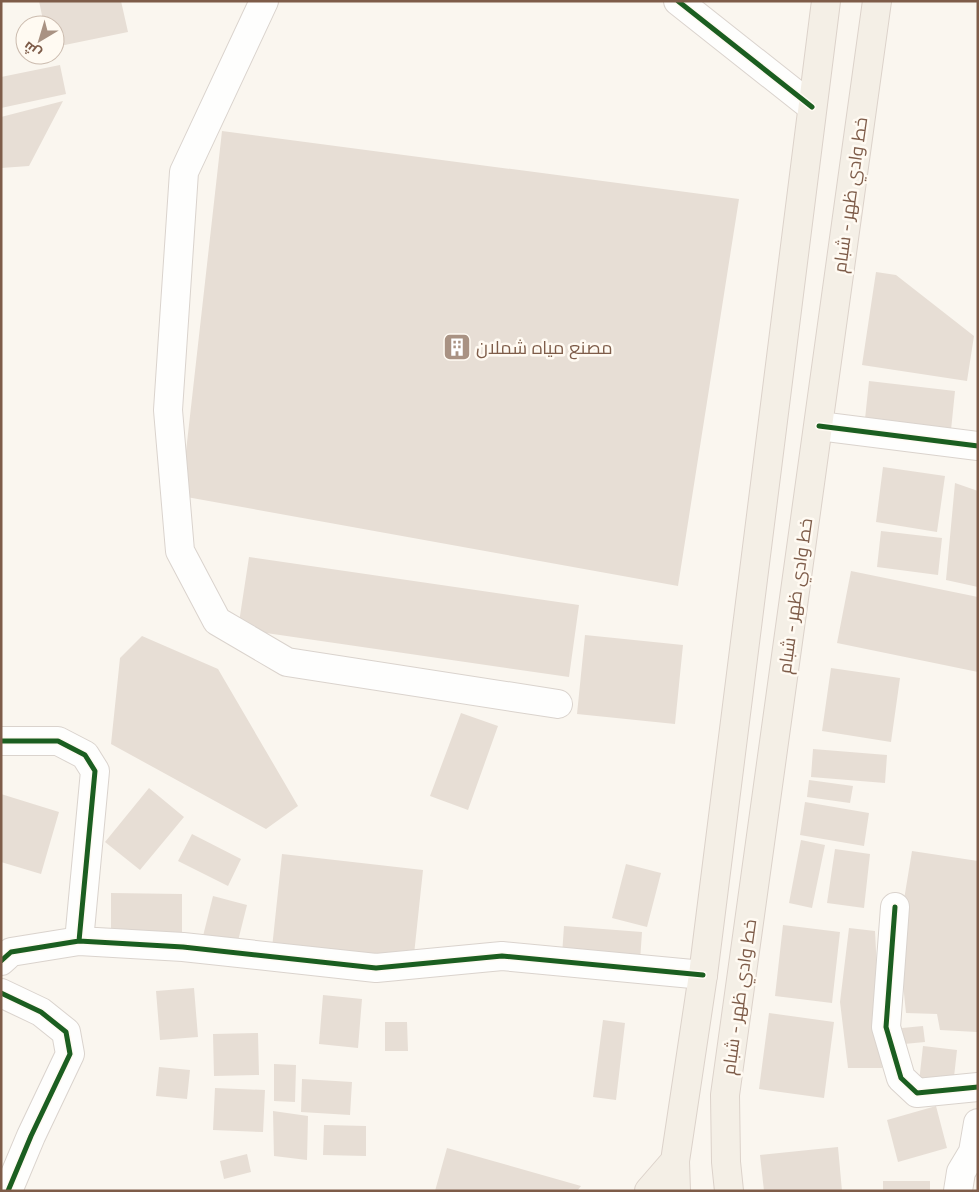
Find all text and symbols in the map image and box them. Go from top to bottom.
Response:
north arrow [15,15,65,65]
text: ش [19,38,45,63]
street label: خط وادي ظهر - شبام [828,116,875,275]
building icon: مصنع مياه شملان [442,332,472,362]
place label: مصنع مياه شملان [476,336,613,360]
street label: خط وادي ظهر - شبام [773,517,820,676]
street label: خط وادي ظهر - شبام [717,918,764,1077]

